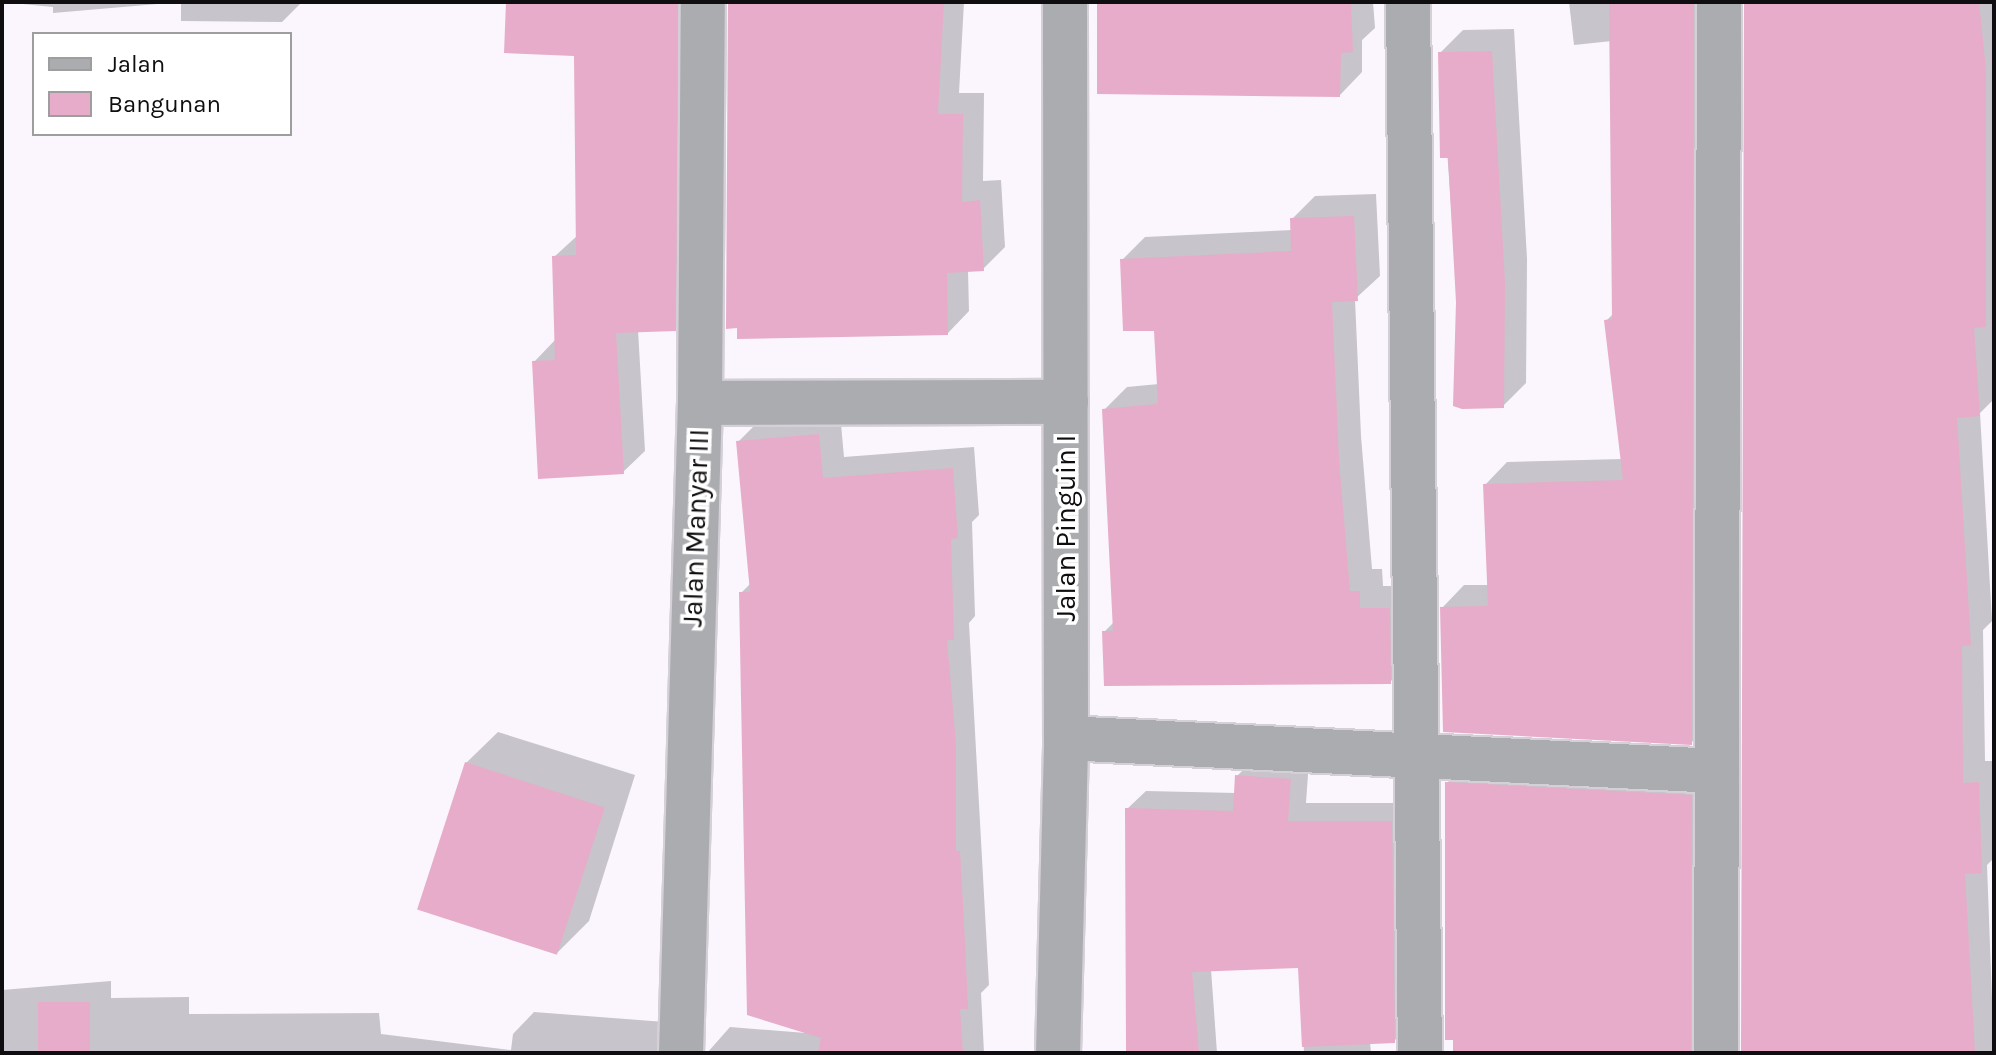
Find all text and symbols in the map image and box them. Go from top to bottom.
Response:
legend [32,32,292,136]
text: Jalan [108,50,165,78]
text: Bangunan [108,90,221,118]
street label: Jalan Manyar III [676,428,716,628]
street label: Jalan Pinguin I [1049,435,1083,621]

